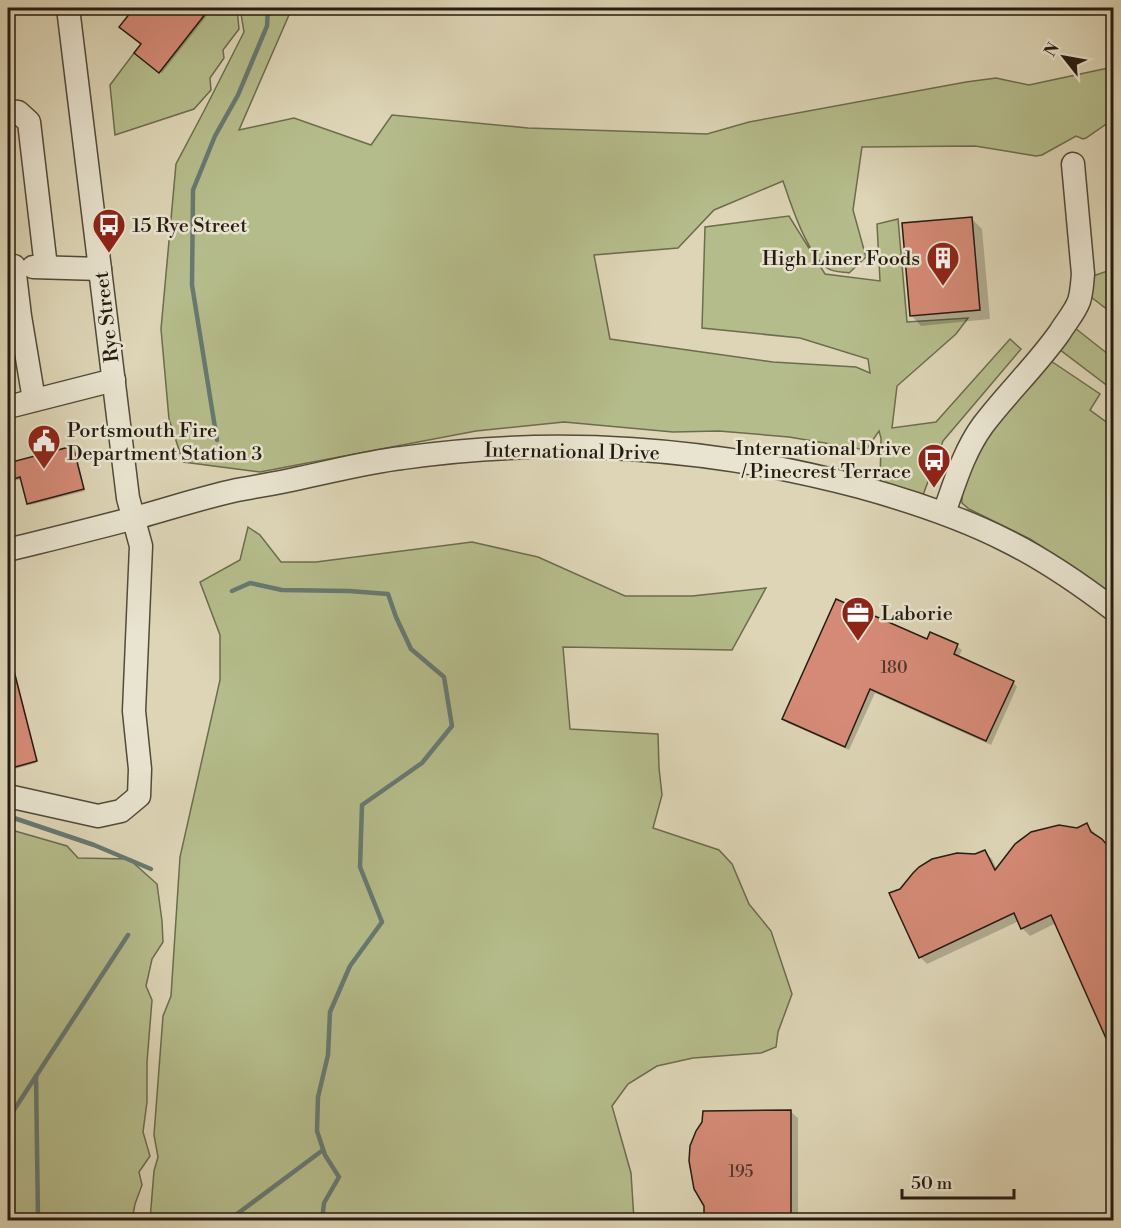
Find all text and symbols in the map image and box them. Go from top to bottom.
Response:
north arrow [1034,27,1094,87]
text: N [1040,39,1064,60]
bus stop icon: 15 Rye Street [91,207,127,254]
place label: 15 Rye Street [132,214,247,239]
building icon: High Liner Foods [925,240,961,287]
place label: High Liner Foods [762,247,920,272]
street label: Rye Street [90,270,125,364]
place label: Portsmouth Fire Department Station 3 [67,419,262,467]
public building icon: Portsmouth Fire Department Station 3 [26,423,62,470]
place label: International Drive / Pinecrest Terrace [736,437,911,485]
street label: International Drive [484,438,660,467]
bus stop icon: International Drive / Pinecrest Terrace [916,442,952,489]
office icon: Laborie [840,595,876,642]
place label: Laborie [881,602,953,627]
house number: 180 [881,658,908,678]
house number: 195 [729,1162,754,1182]
scale bar [902,1162,1014,1200]
text: 50 m [911,1172,953,1195]

